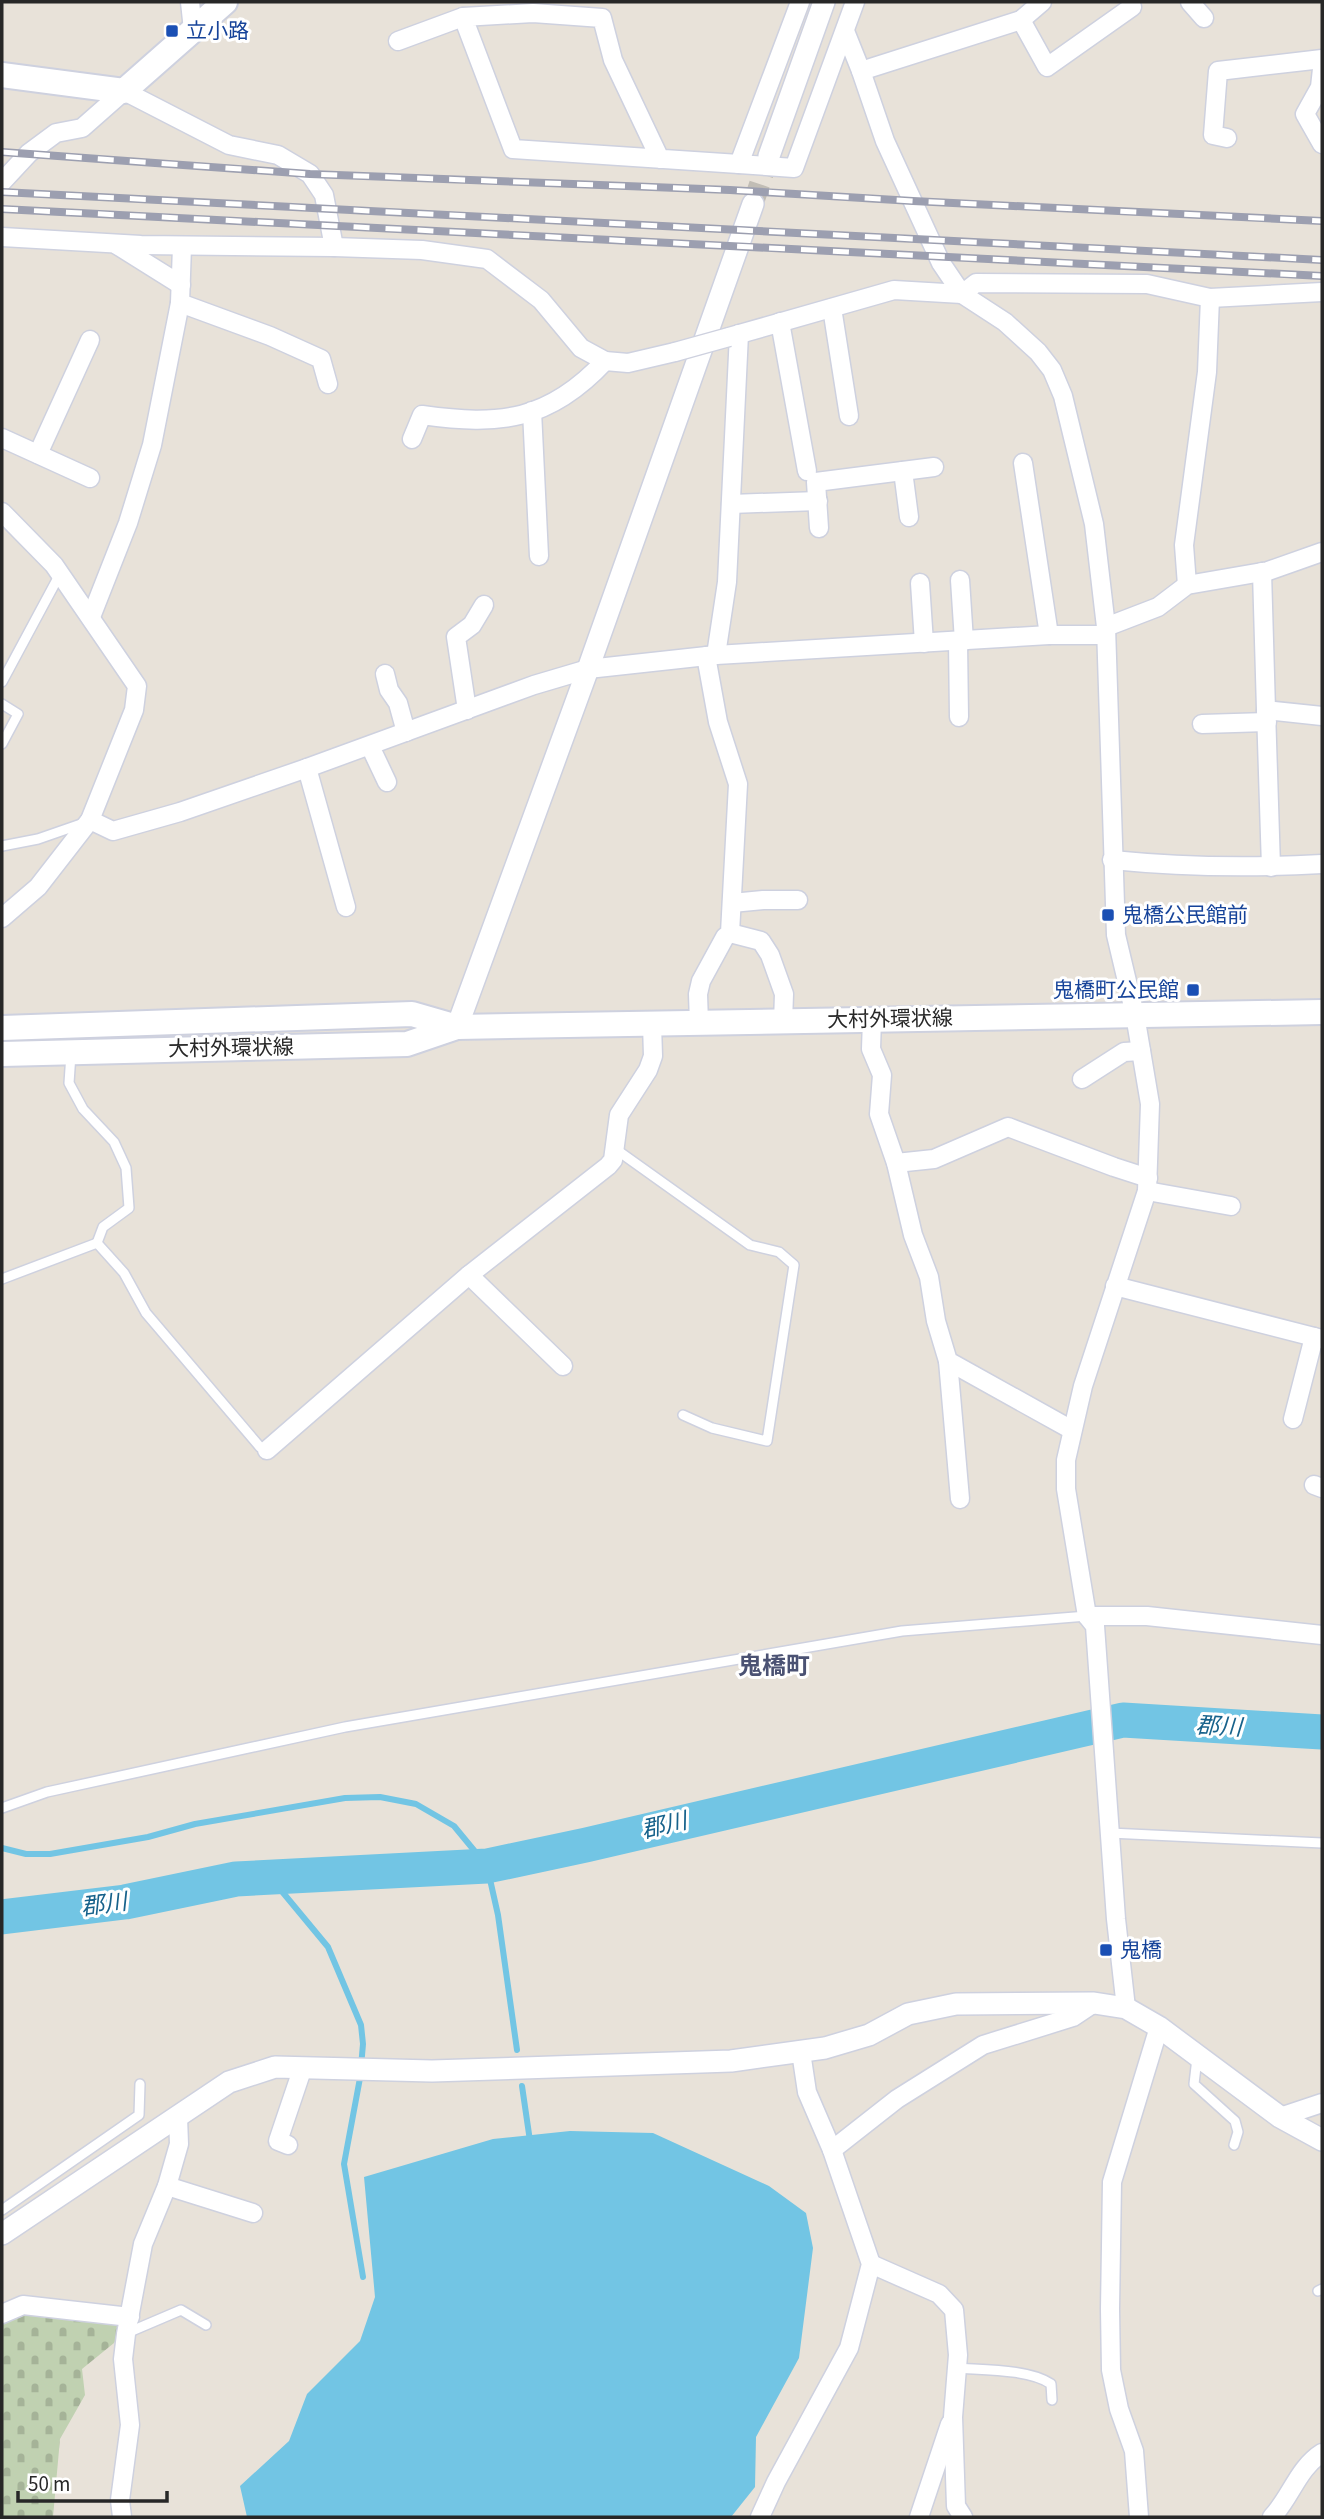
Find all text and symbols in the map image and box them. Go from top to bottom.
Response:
place label: 立小路 [186,16,249,46]
marker: 立小路 [164,23,180,39]
place label: 鬼橋公民館前 [1122,900,1248,930]
marker: 鬼橋公民館前 [1100,907,1116,923]
place label: 鬼橋町公民館 [1053,975,1179,1005]
marker: 鬼橋町公民館 [1185,982,1201,998]
street label: 大村外環状線 [827,1003,953,1035]
street label: 大村外環状線 [168,1032,294,1064]
district label: 鬼橋町 [738,1649,810,1684]
water label: 郡川 [1195,1709,1246,1744]
water label: 郡川 [638,1804,693,1847]
water label: 郡川 [79,1885,132,1924]
place label: 鬼橋 [1120,1935,1162,1965]
marker: 鬼橋 [1098,1942,1114,1958]
scale bar [18,2460,166,2504]
text: 50 m [28,2469,70,2499]

